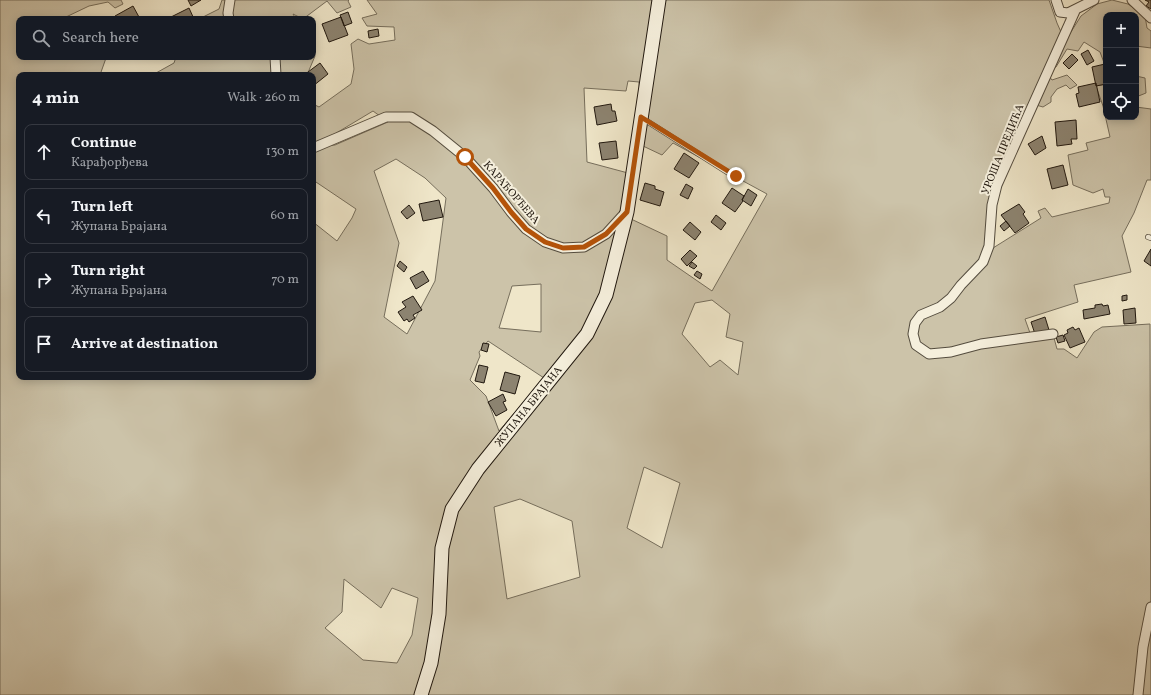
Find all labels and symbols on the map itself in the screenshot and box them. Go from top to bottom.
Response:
street label: УРОША ПРЕДИЋА [978,102,1028,197]
route start [456,148,474,166]
street label: КАРАЂОРЂЕВА [479,158,543,228]
route end [727,167,745,185]
street label: ЖУПАНА БРАЈАНА [492,363,567,450]

